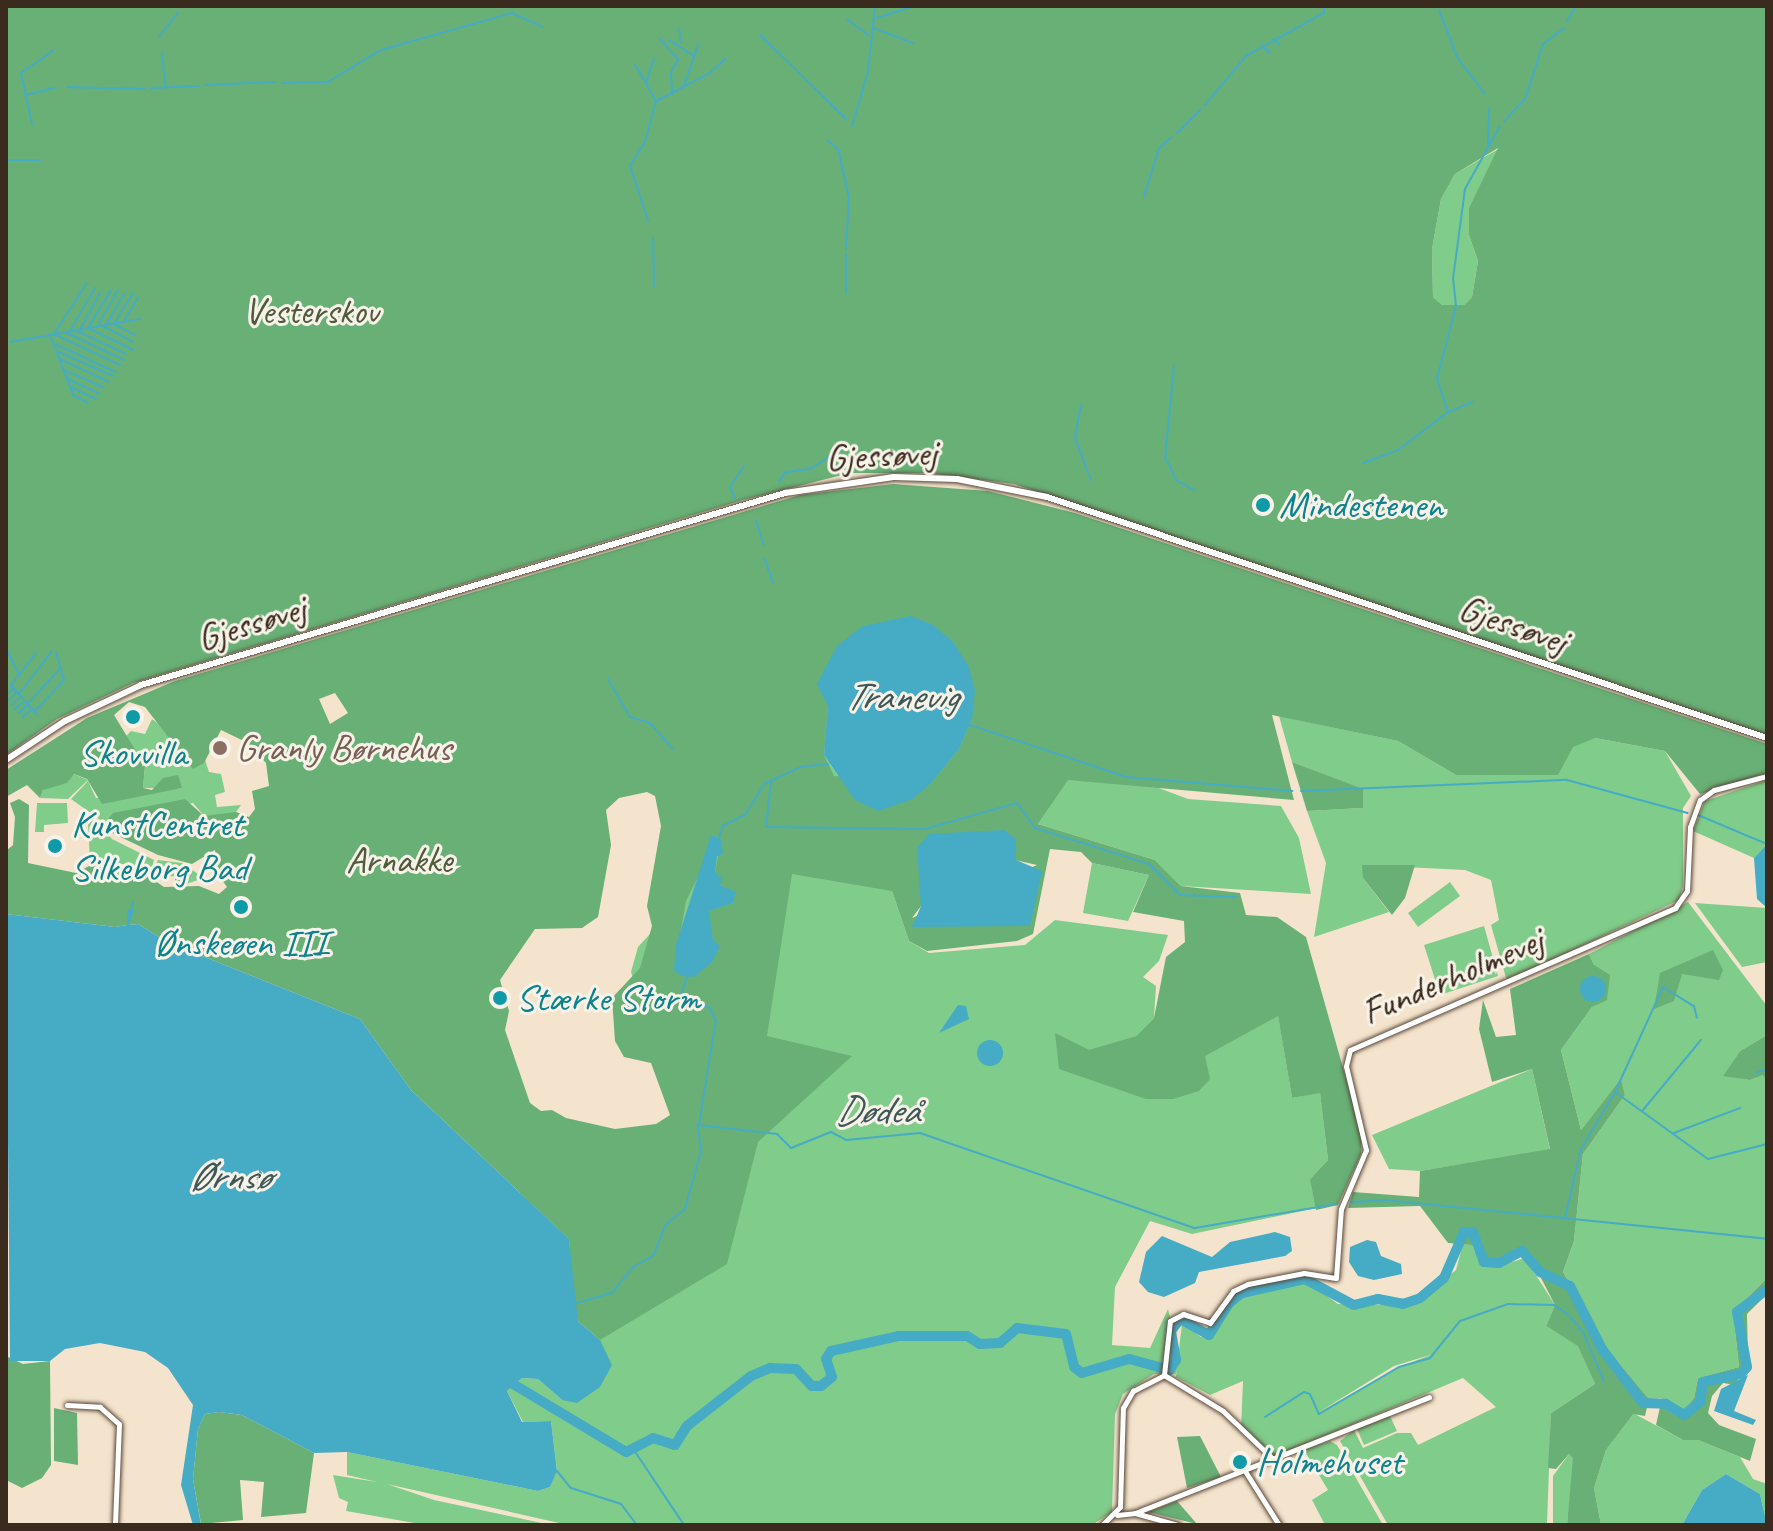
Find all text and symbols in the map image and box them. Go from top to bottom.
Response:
park label: Vesterskov [244,288,378,334]
street label: Gjessøvej [824,429,938,481]
place label: Mindestenen [1279,482,1443,528]
marker: Mindestenen [1254,496,1272,514]
street label: Gjessøvej [1453,584,1573,664]
street label: Gjessøvej [191,585,311,661]
water label: Tranevig [845,672,957,720]
marker: Skovvilla [124,708,142,726]
place label: Granly Børnehus [236,725,451,771]
place label: Skovvilla [79,730,187,776]
marker: Granly Børnehus [211,739,229,757]
place label: KunstCentret Silkeborg Bad [71,801,248,890]
marker: KunstCentret Silkeborg Bad [46,837,64,855]
park label: Arnakke [346,837,452,883]
marker: Ønskeøen III [232,898,250,916]
street label: Funderholmevej [1354,917,1550,1035]
place label: Ønskeøen III [154,920,328,966]
place label: Stærke Storm [516,975,699,1021]
marker: Stærke Storm [491,989,509,1007]
water label: Dødeå [835,1086,919,1134]
water label: Ørnsø [189,1152,269,1200]
place label: Holmehuset [1256,1439,1402,1485]
marker: Holmehuset [1231,1453,1249,1471]

